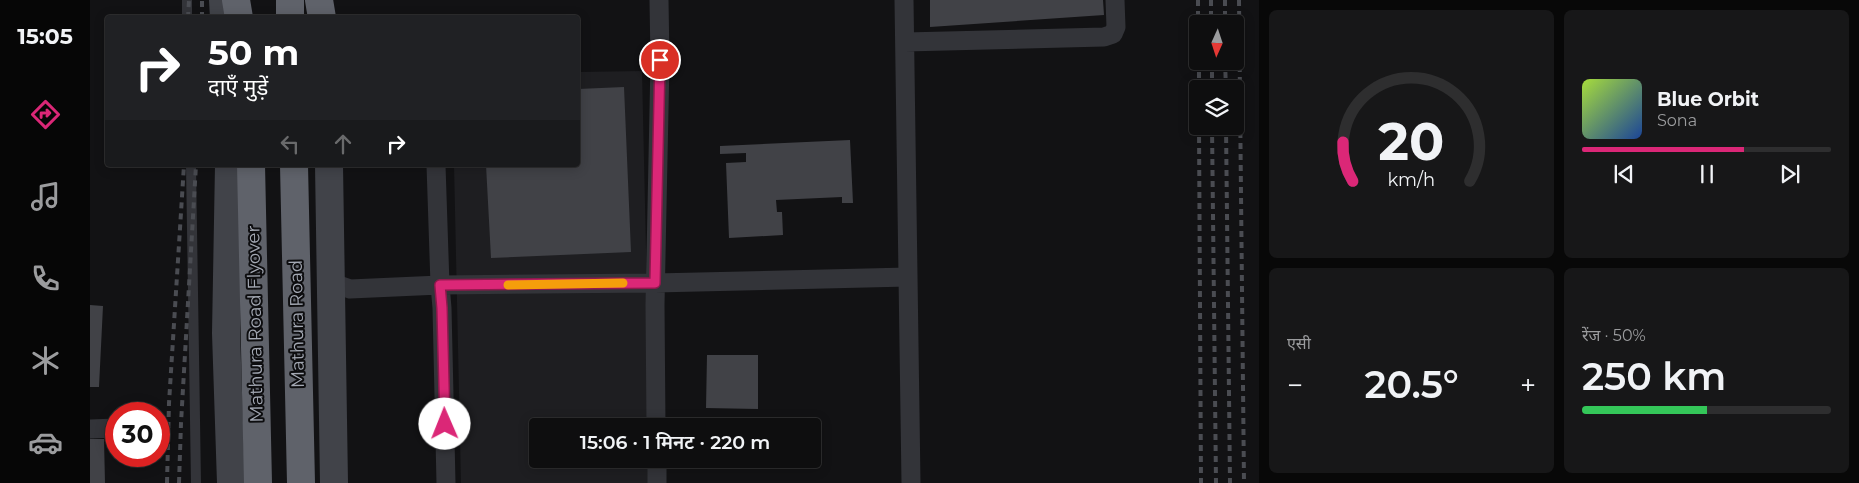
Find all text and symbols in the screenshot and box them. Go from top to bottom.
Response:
north arrow [1189,15,1244,70]
map controls [1189,15,1244,135]
text: 15:05 [17,23,73,50]
text: 50 m [208,31,299,74]
icon: right [125,35,190,100]
pin [639,39,681,81]
icon: arrive [646,46,674,74]
text: दाएँ मुड़ें [208,74,268,101]
button: layers [1189,80,1244,135]
text: Blue Orbit [1657,88,1759,111]
icon: directions [28,97,63,132]
text: 20 [1379,110,1445,173]
text: Sona [1657,111,1697,130]
icon: left [276,130,304,158]
icon: ahead [329,130,357,158]
icon: right [382,130,410,158]
icon: previous [1610,160,1638,188]
icon: pause [1693,160,1721,188]
icon: next [1776,160,1804,188]
text: km/h [1388,169,1435,190]
icon: music [28,179,63,214]
street label: Mathura Road Flyover [242,225,268,423]
street label: Mathura Road [285,260,309,388]
icon: phone [28,261,63,296]
text: रेंज · 50% [1582,326,1646,345]
text: एसी [1287,334,1311,353]
icon: climate [28,343,63,378]
text: 250 km [1582,353,1726,400]
text: 20.5° [1364,361,1459,408]
text: − [1287,368,1303,402]
text: + [1520,368,1536,402]
position arrow [418,397,470,449]
speed limit sign: 30 [105,402,170,467]
icon: car [28,425,63,460]
text: 15:06 · 1 मिनट · 220 m [580,431,770,454]

